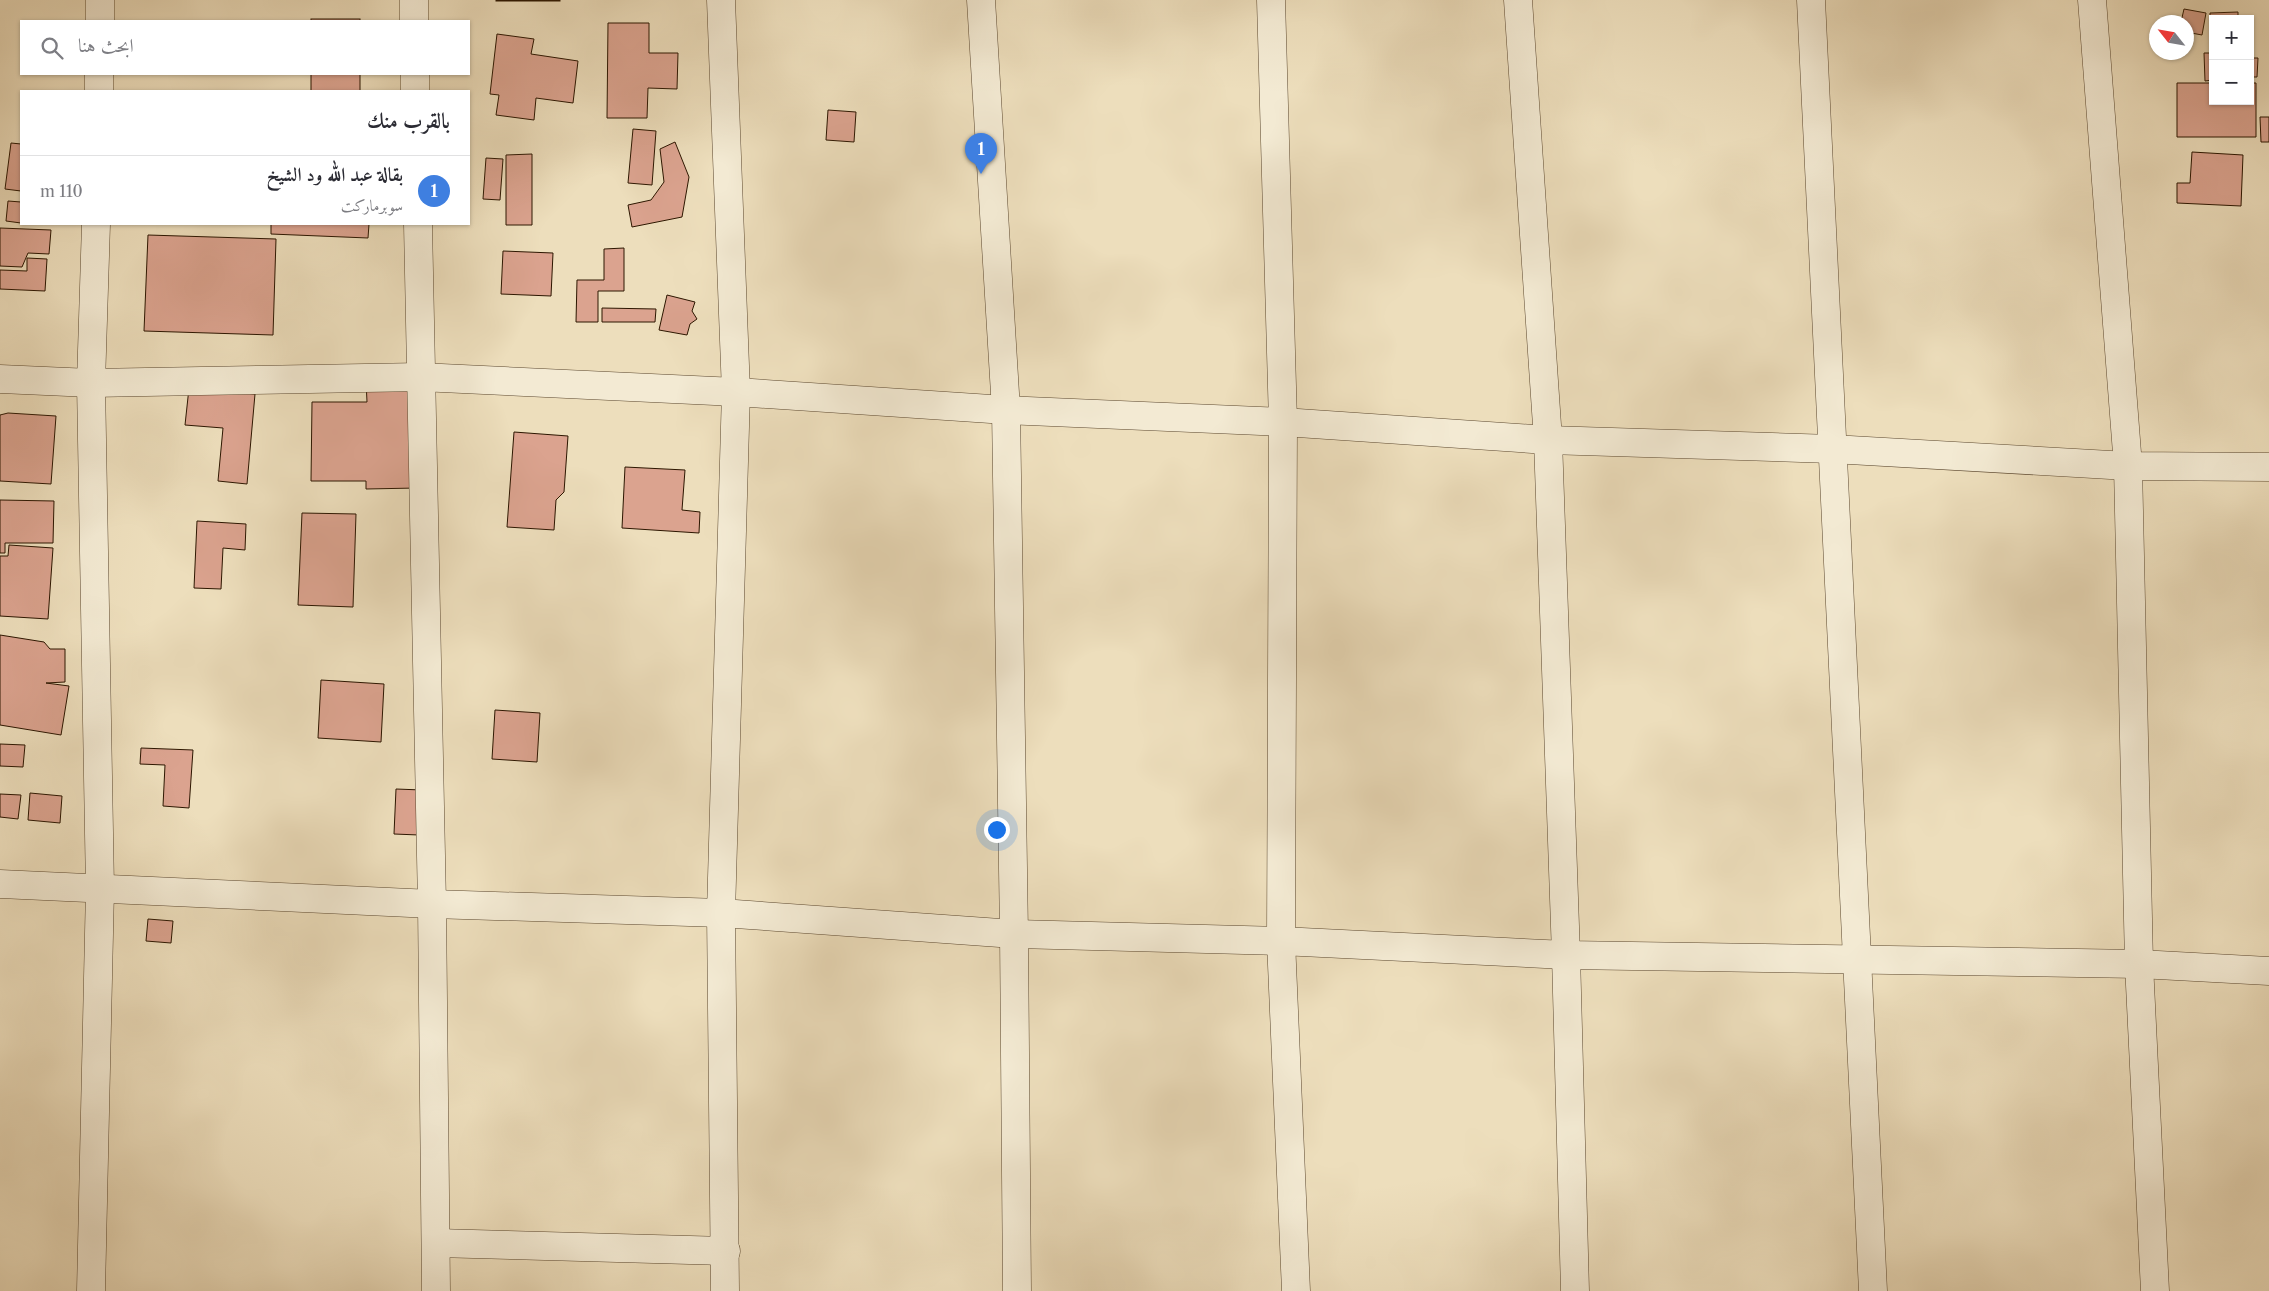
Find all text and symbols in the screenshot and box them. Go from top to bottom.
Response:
north arrow [2149,15,2194,60]
map controls [2209,15,2254,105]
button: + [2209,15,2254,60]
search box [20,20,470,75]
icon: search [38,34,66,62]
text: ابحث هنا [78,34,134,57]
button: − [2209,60,2254,105]
text: بالقرب منك [367,108,450,133]
pin: 1 [965,133,997,174]
text: بقالة عبد الله ود الشيخ [267,163,403,186]
text: 110 m [40,181,83,201]
text: 1 [430,181,438,201]
text: سوبرماركت [341,195,403,215]
your location [984,817,1010,843]

